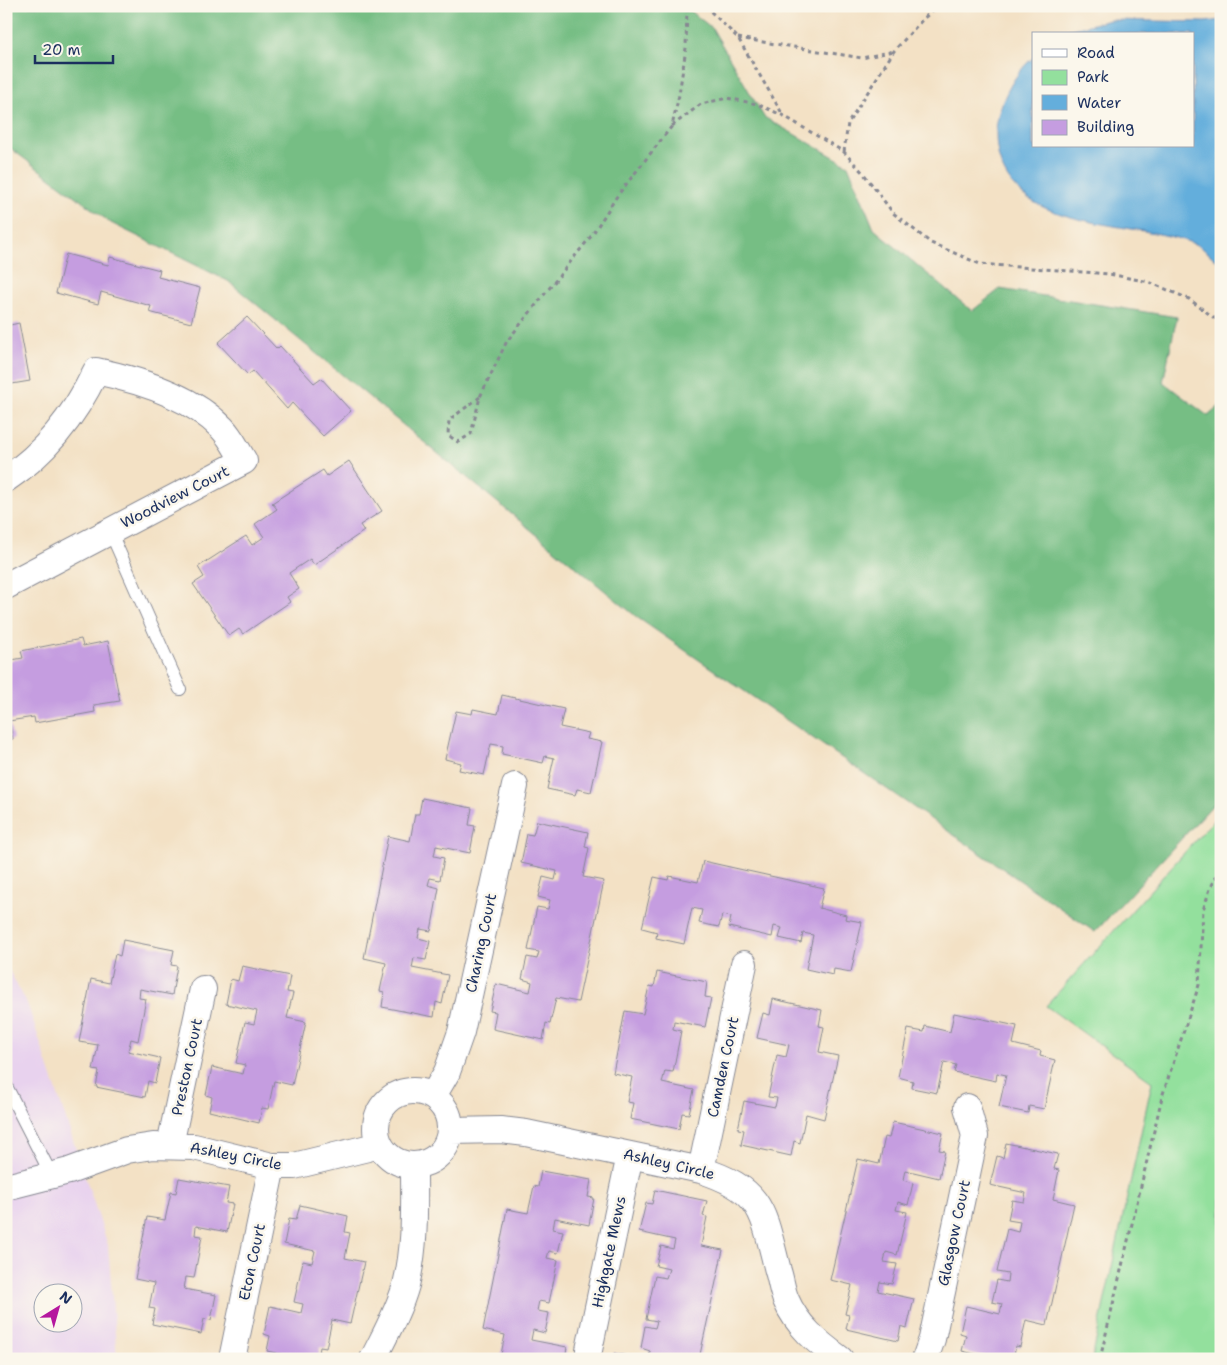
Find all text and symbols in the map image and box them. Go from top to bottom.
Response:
scale bar [35,32,112,64]
legend [1032,32,1194,148]
text: 20 m [42,40,81,60]
text: Road [1077,43,1115,63]
text: Park [1077,67,1109,87]
text: Water [1077,93,1121,113]
text: Building [1077,117,1134,137]
street label: Woodview Court [117,461,233,533]
street label: Charing Court [461,892,501,994]
street label: Camden Court [703,1015,743,1119]
street label: Preston Court [167,1016,207,1118]
street label: Ashley Circle [188,1137,284,1175]
street label: Ashley Circle [621,1144,717,1184]
street label: Glasgow Court [933,1178,975,1288]
street label: Highgate Mews [587,1194,631,1310]
street label: Eton Court [234,1222,270,1302]
north arrow [32,1282,82,1332]
text: N [56,1287,76,1308]

